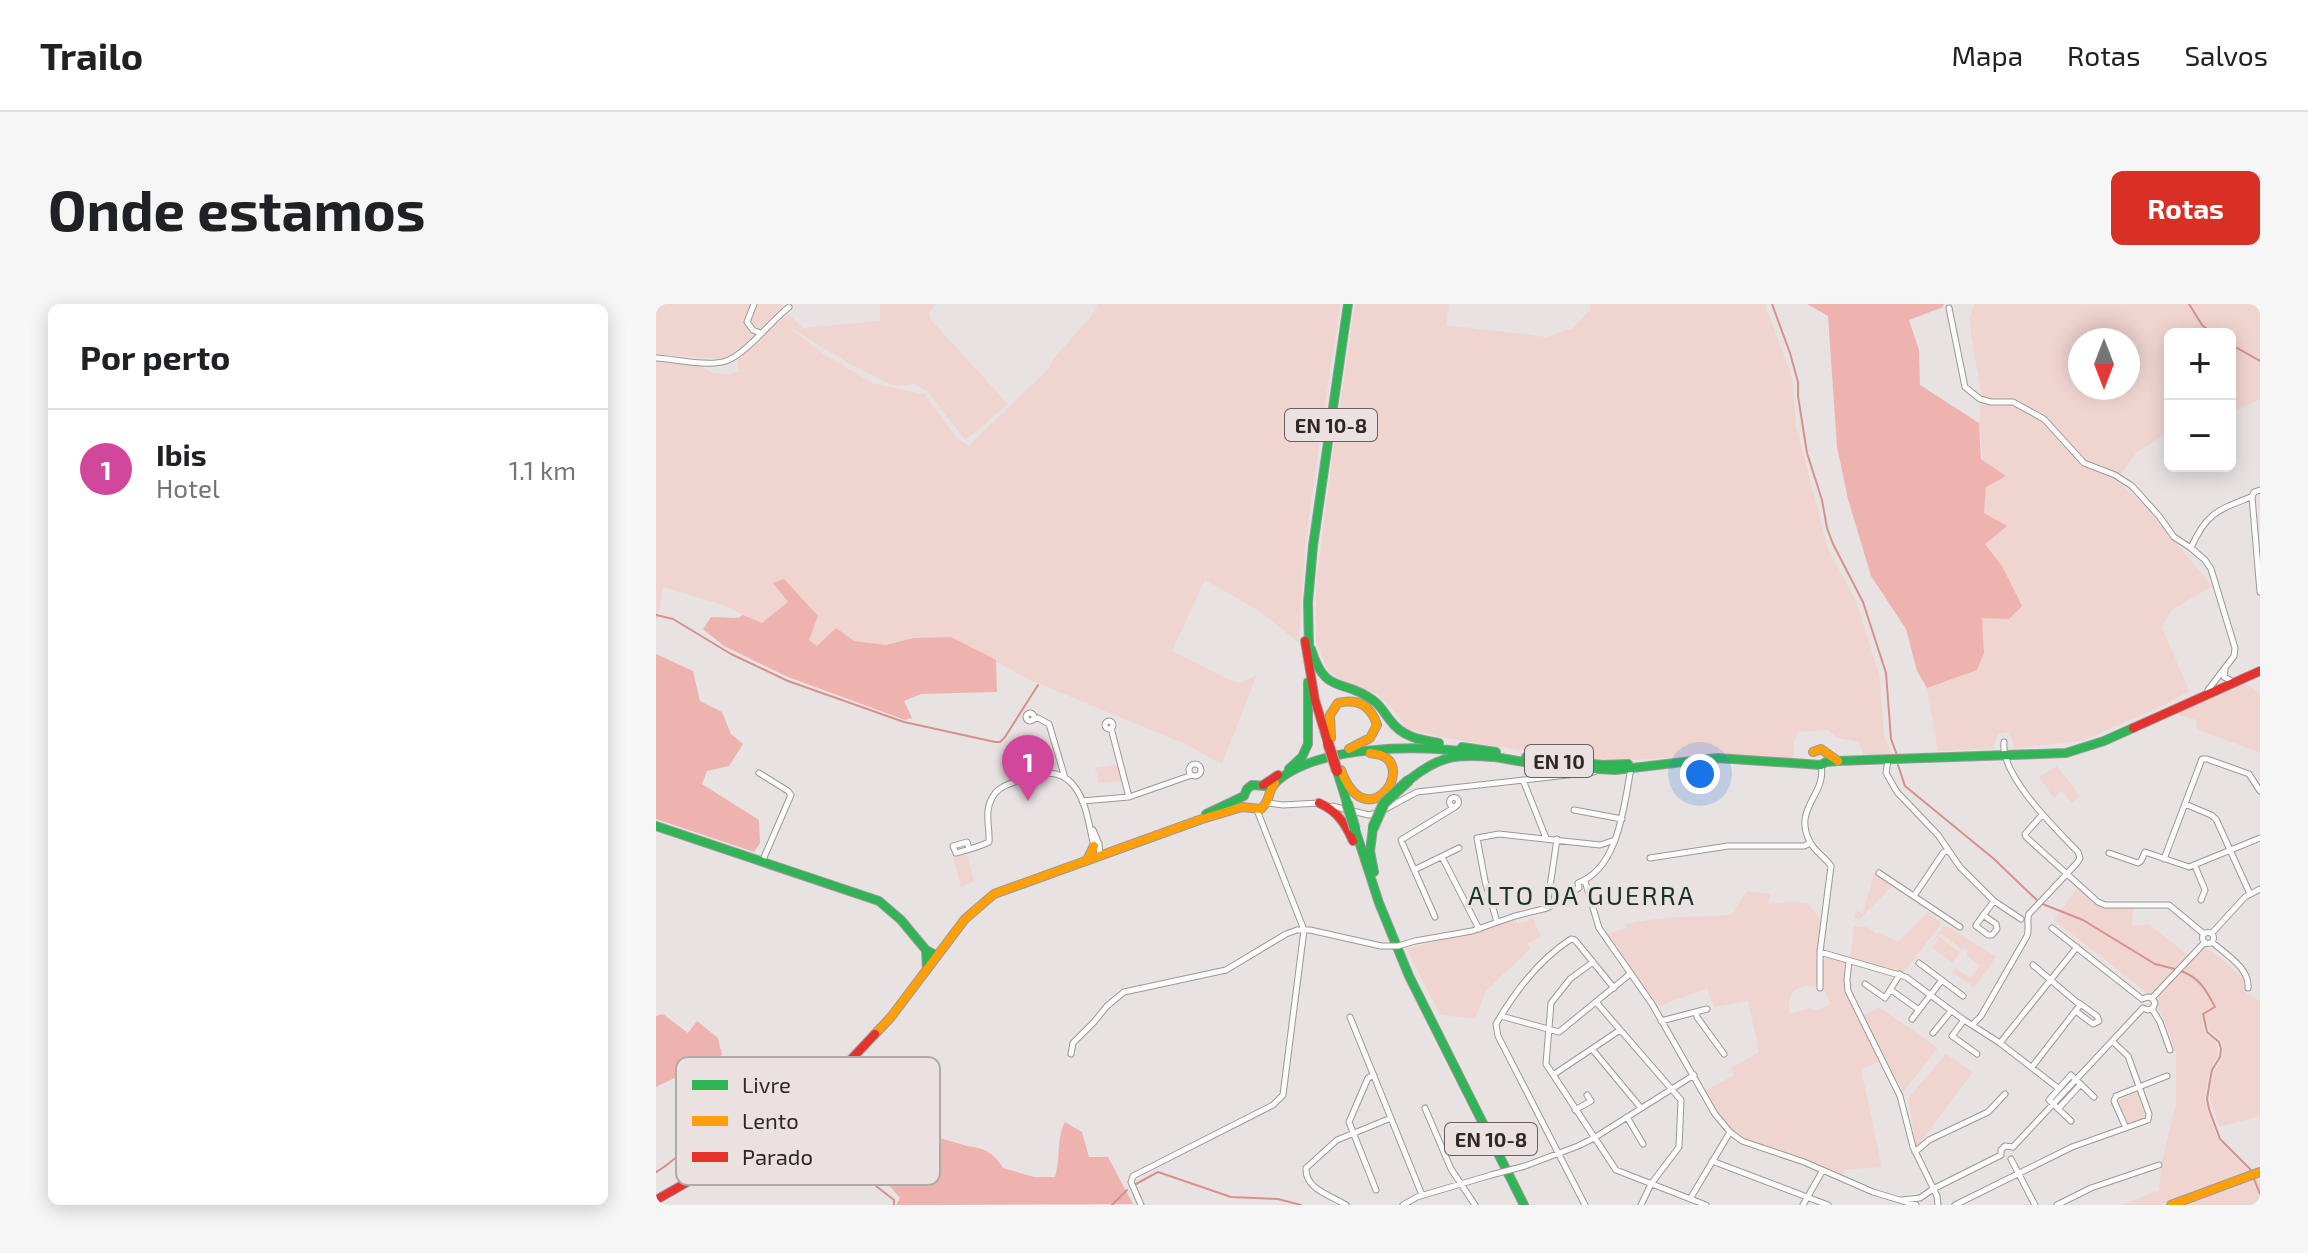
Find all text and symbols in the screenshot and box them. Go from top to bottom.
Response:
text: Trailo [40,32,143,78]
text: Mapa [1952,38,2023,72]
text: Rotas [2067,38,2140,72]
text: Salvos [2184,38,2268,72]
button: Rotas [2111,171,2260,245]
text: Onde estamos [48,175,426,242]
north arrow [2068,328,2140,400]
map controls [2164,328,2236,472]
button: + [2164,328,2236,400]
text: Por perto [80,336,230,377]
button: − [2164,400,2236,472]
road number: EN 10-8 [1285,409,1377,441]
text: Ibis [156,436,207,472]
text: 1 [100,454,112,485]
text: 1.1 km [509,454,576,485]
text: Hotel [156,472,220,503]
pin: 1 [1002,735,1054,801]
road number: EN 10 [1525,745,1593,777]
your location [1680,754,1720,794]
district label: ALTO DA GUERRA [1468,879,1696,910]
legend [676,1057,940,1185]
text: Livre [742,1071,791,1097]
text: Lento [742,1107,799,1133]
road number: EN 10-8 [1445,1123,1537,1155]
text: Parado [742,1143,813,1169]

